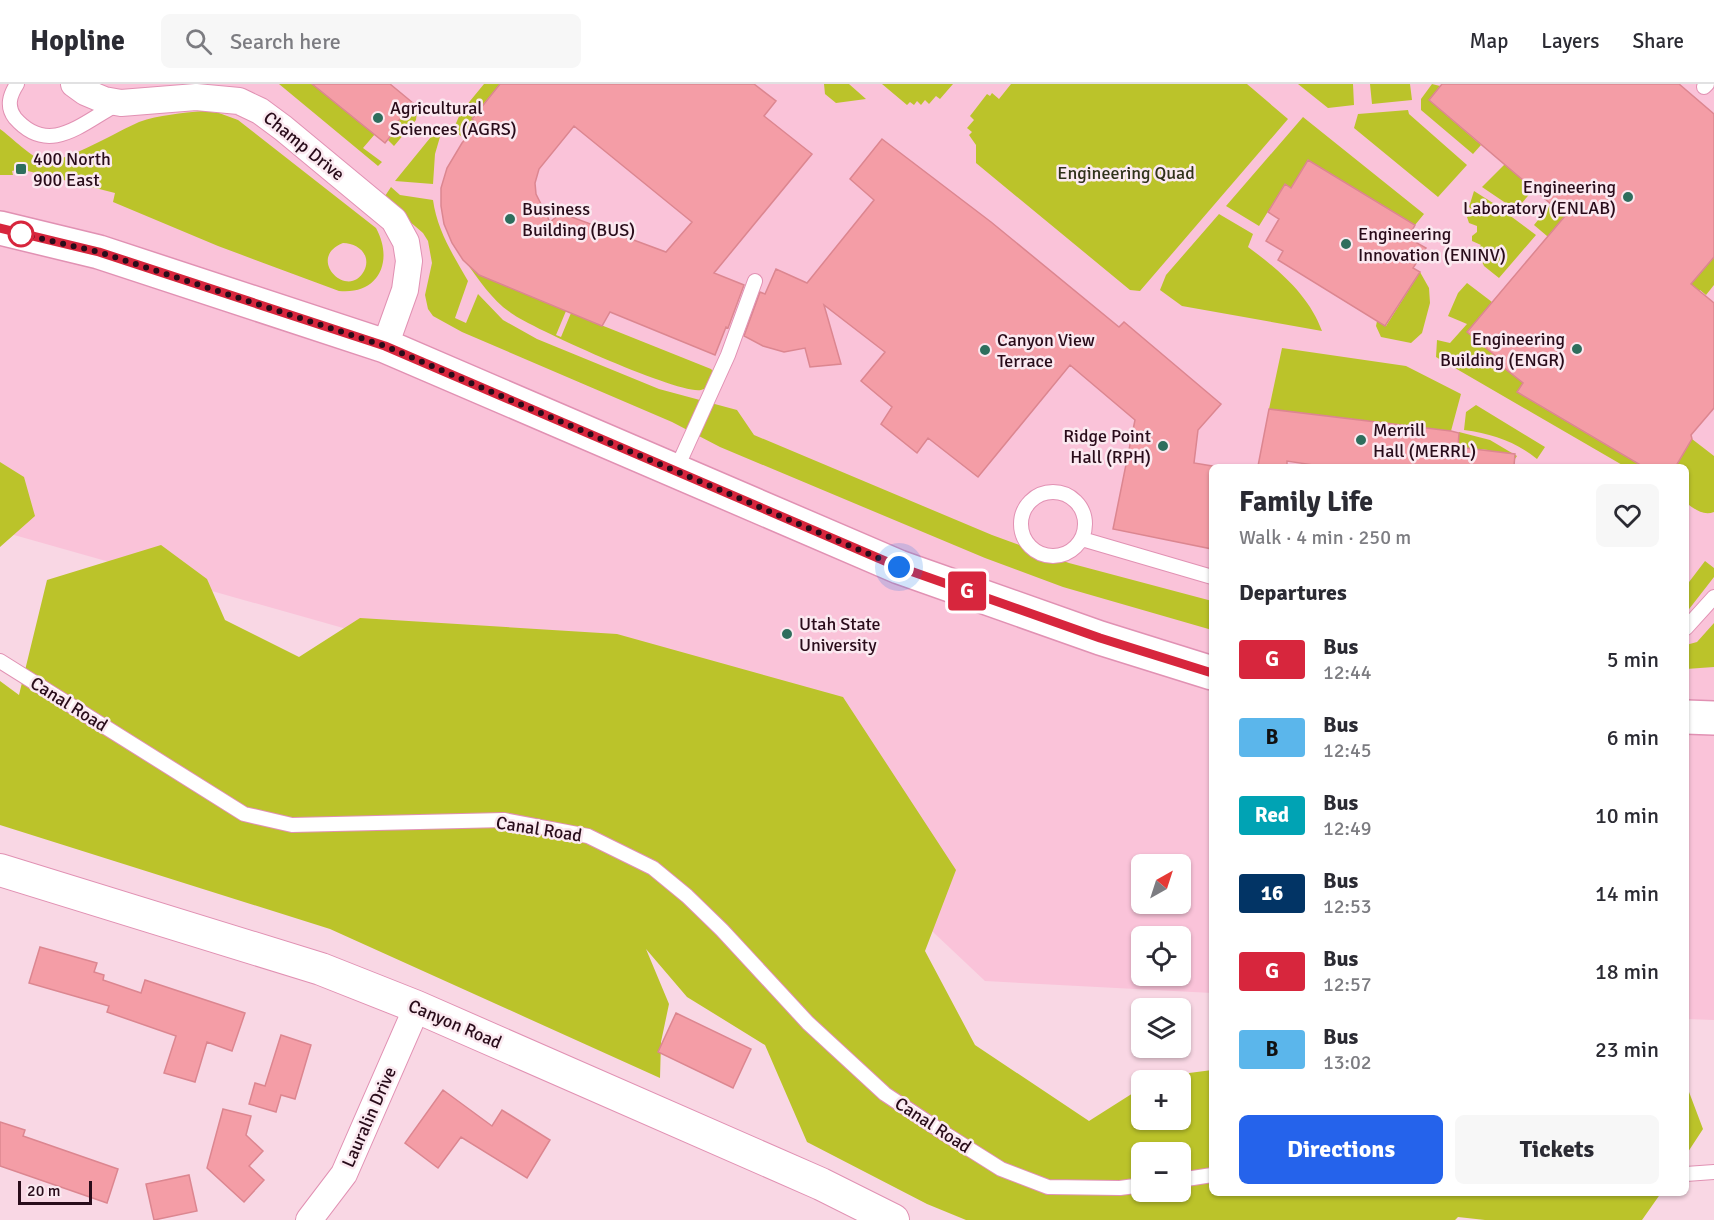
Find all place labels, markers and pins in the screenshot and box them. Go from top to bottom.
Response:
place label: Agricultural Sciences (AGRS) [390,97,517,140]
marker: Agricultural Sciences (AGRS) [371,111,385,125]
place label: 400 North 900 East [33,148,111,191]
marker: 400 North 900 East [14,162,28,176]
place label: Engineering Laboratory (ENLAB) [1463,176,1616,219]
marker: Engineering Laboratory (ENLAB) [1621,190,1635,204]
place label: Business Building (BUS) [522,198,635,241]
marker: Business Building (BUS) [503,212,517,226]
unlabelled marker [8,221,34,247]
place label: Engineering Innovation (ENINV) [1358,223,1506,266]
marker: Engineering Innovation (ENINV) [1339,237,1353,251]
place label: Engineering Building (ENGR) [1440,328,1565,371]
place label: Canyon View Terrace [997,329,1095,372]
marker: Engineering Building (ENGR) [1570,342,1584,356]
marker: Canyon View Terrace [978,343,992,357]
place label: Merrill Hall (MERRL) [1373,419,1476,462]
place label: Ridge Point Hall (RPH) [1063,425,1151,468]
marker: Merrill Hall (MERRL) [1354,433,1368,447]
marker: Ridge Point Hall (RPH) [1156,439,1170,453]
place label: Utah State University [799,613,881,656]
marker: Utah State University [780,627,794,641]

